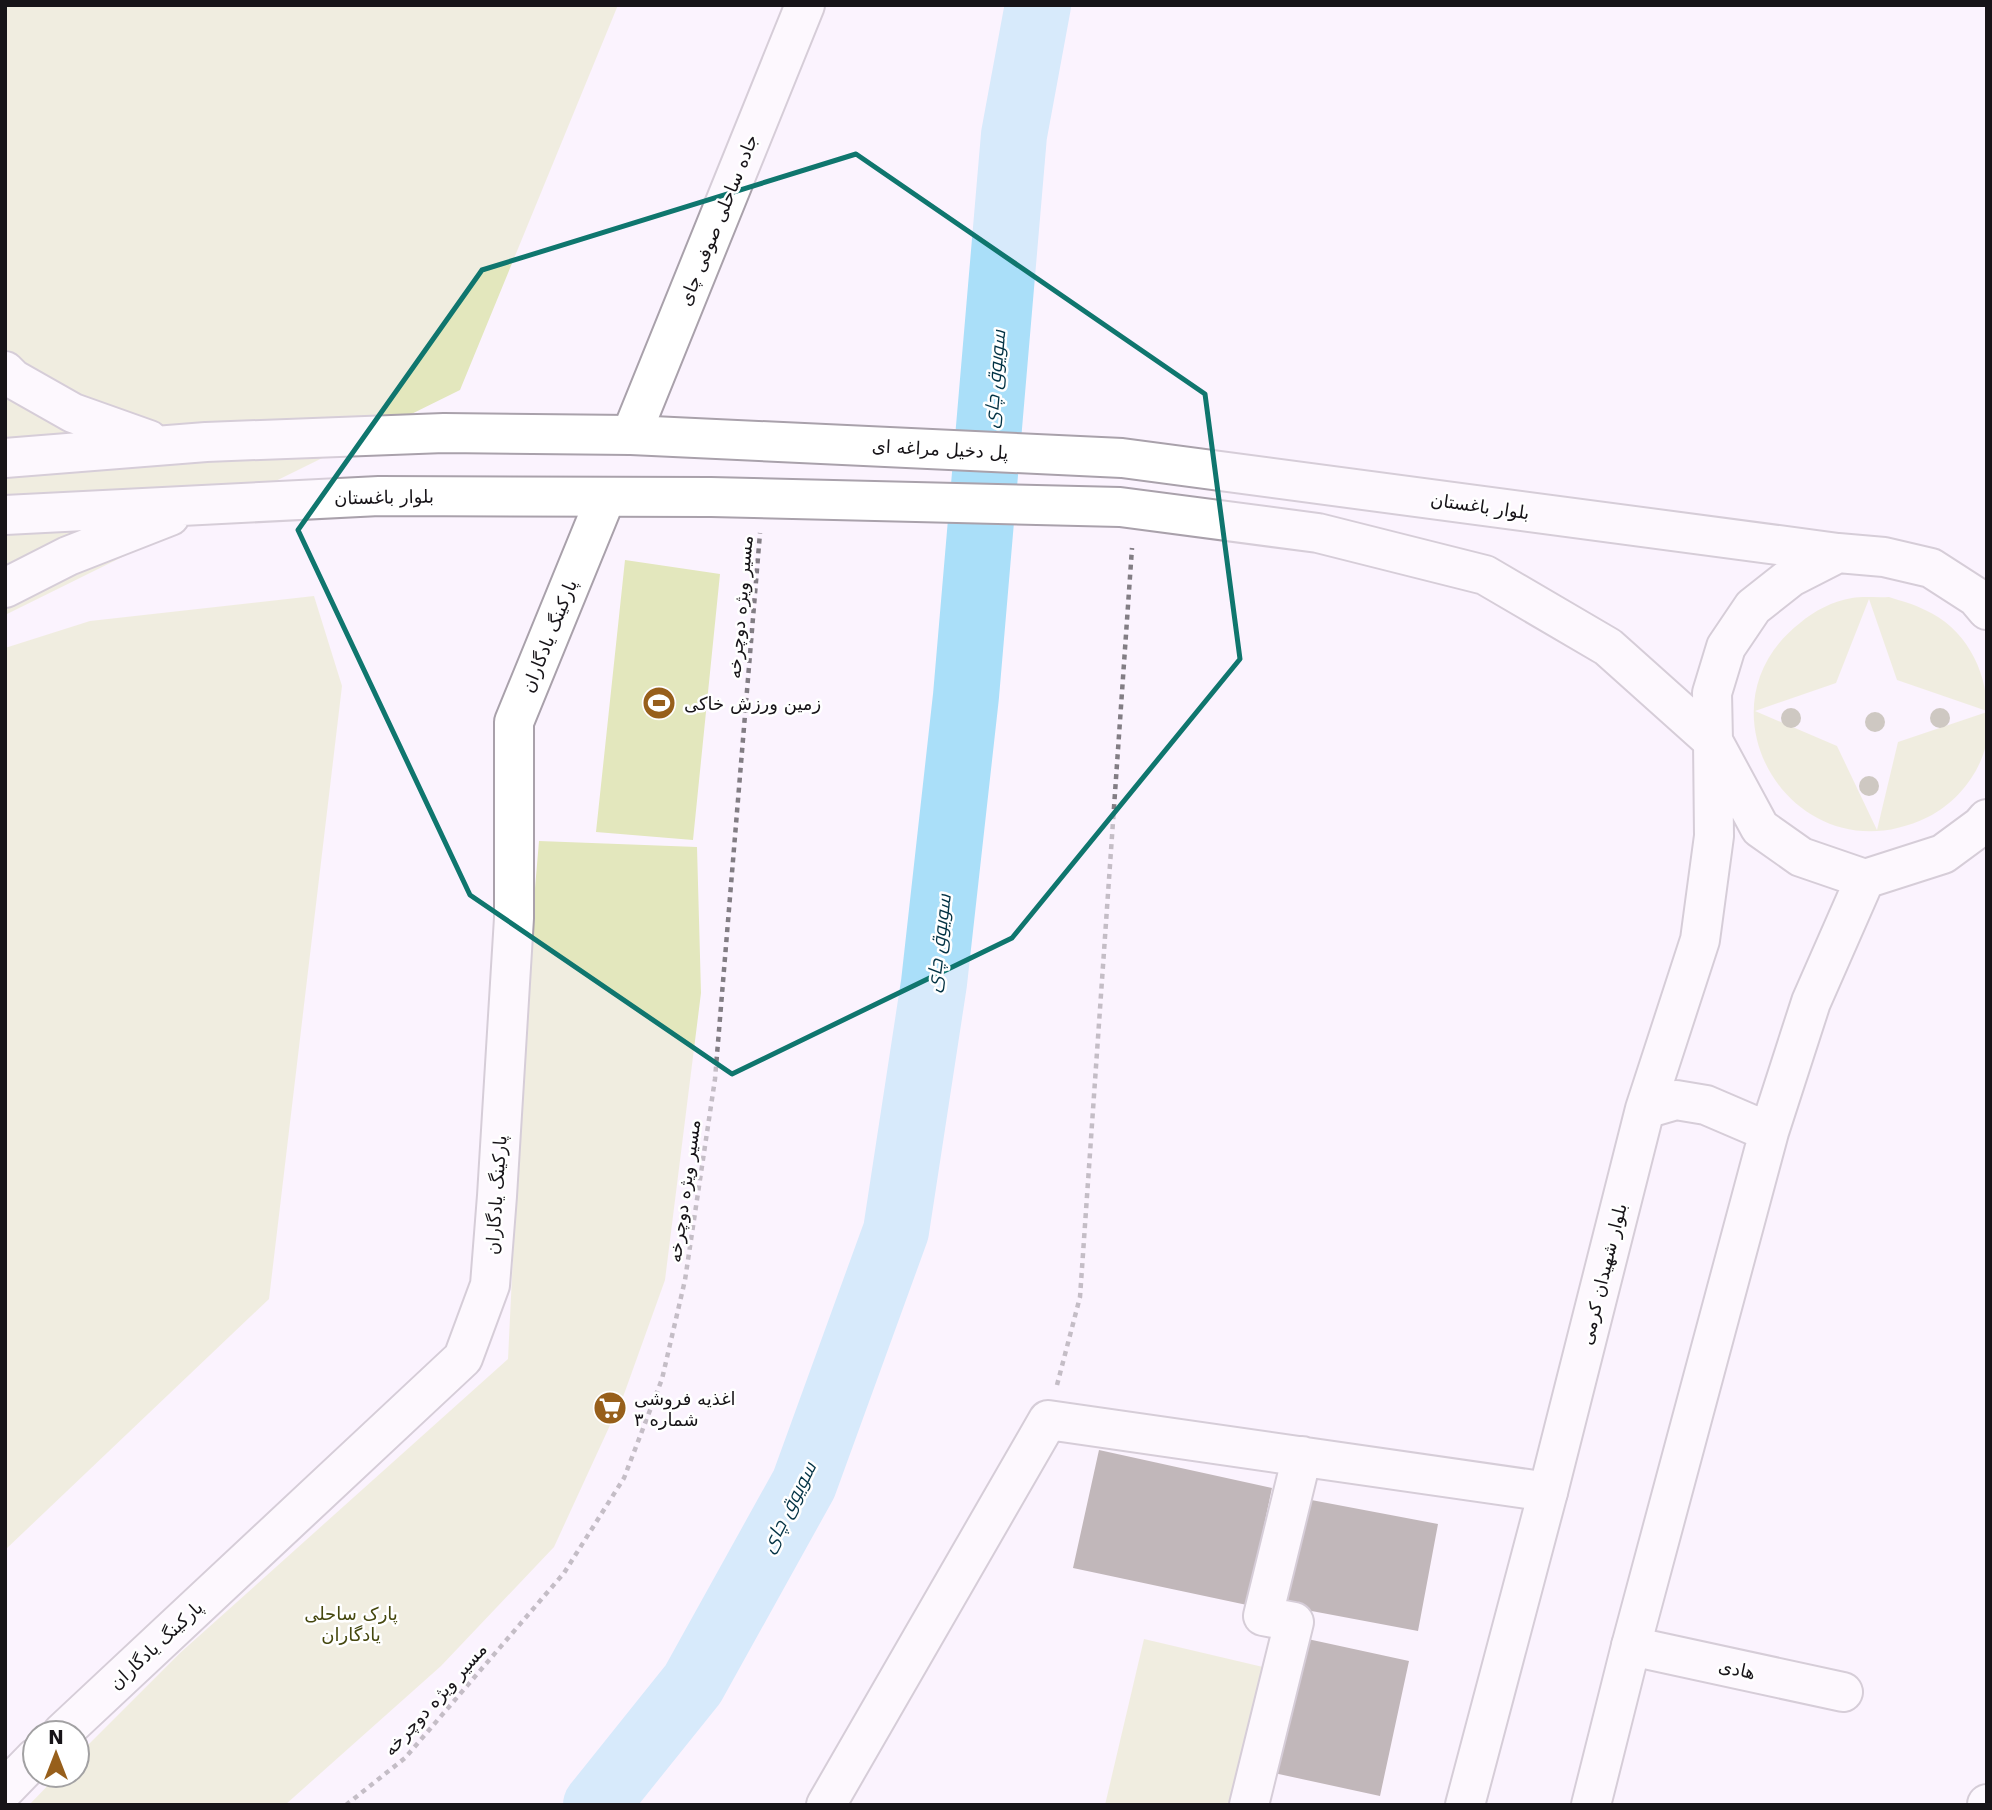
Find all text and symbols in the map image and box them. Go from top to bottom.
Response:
street label: جاده ساحلی صوفی چای [674,131,763,309]
water label: سویوق چای [979,328,1011,429]
street label: پل دخیل مراغه ای [871,435,1009,464]
street label: بلوار باغستان [334,486,434,509]
street label: بلوار باغستان [1429,489,1531,524]
street label: مسیر ویژه دوچرخه [723,534,758,680]
street label: پارکینگ یادگاران [517,576,582,696]
sports icon: زمین ورزش خاکی [640,684,678,722]
place label: زمین ورزش خاکی [684,693,821,715]
water label: سویوق چای [921,892,957,993]
street label: مسیر ویژه دوچرخه [664,1118,705,1264]
street label: پارکینگ یادگاران [481,1134,512,1256]
street label: بلوار شهیدان کرمی [1575,1201,1632,1347]
place label: اغذیه فروشی شماره ۳ [634,1388,736,1430]
supermarket icon: اغذیه فروشی شماره ۳ [591,1389,629,1427]
water label: سویوق چای [756,1457,822,1557]
street label: پارکینگ یادگاران [105,1596,208,1694]
park label: پارک ساحلی یادگاران [304,1603,398,1645]
street label: مسیر ویژه دوچرخه [379,1638,492,1760]
street label: هادی [1717,1655,1757,1683]
north arrow [21,1719,91,1789]
text: N [48,1726,64,1748]

